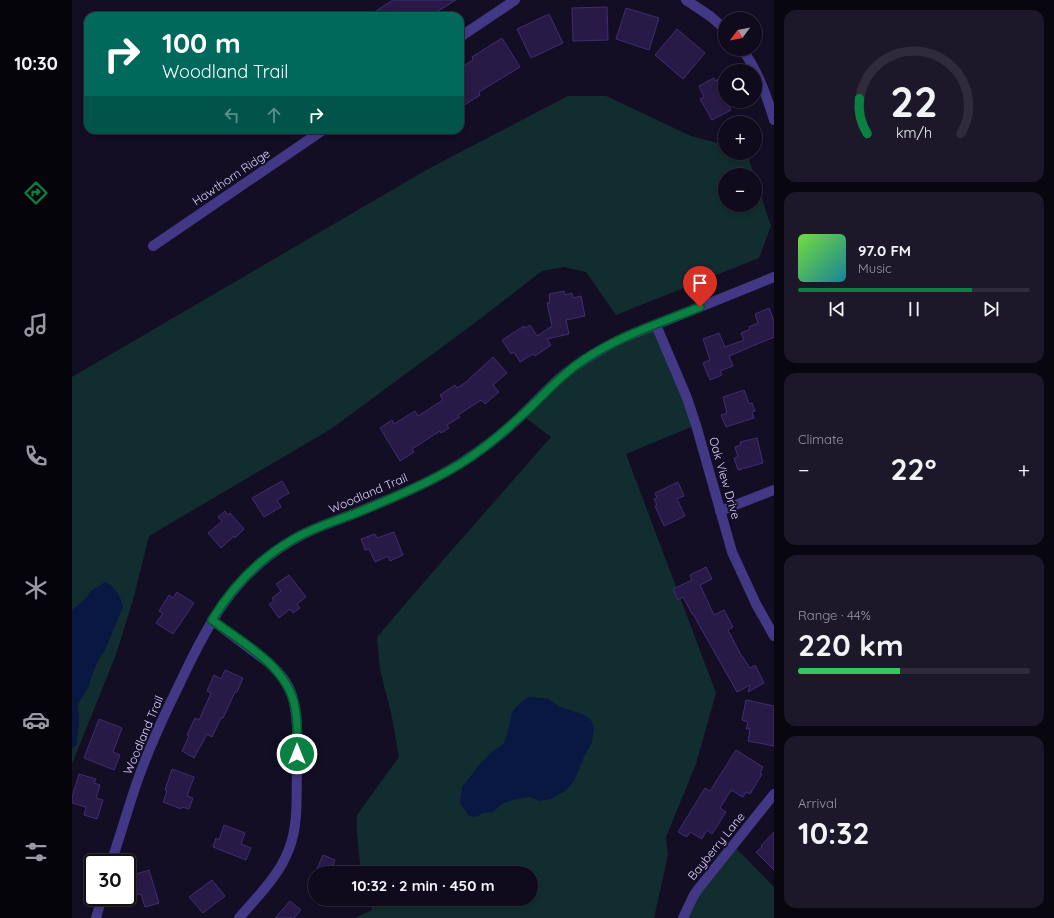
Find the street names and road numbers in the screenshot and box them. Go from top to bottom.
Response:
street label: Hawthorn Ridge [189,145,273,208]
street label: Oak View Drive [706,435,744,521]
street label: Woodland Trail [326,470,410,516]
street label: Woodland Trail [120,693,166,777]
street label: Bayberry Lane [684,809,748,883]

